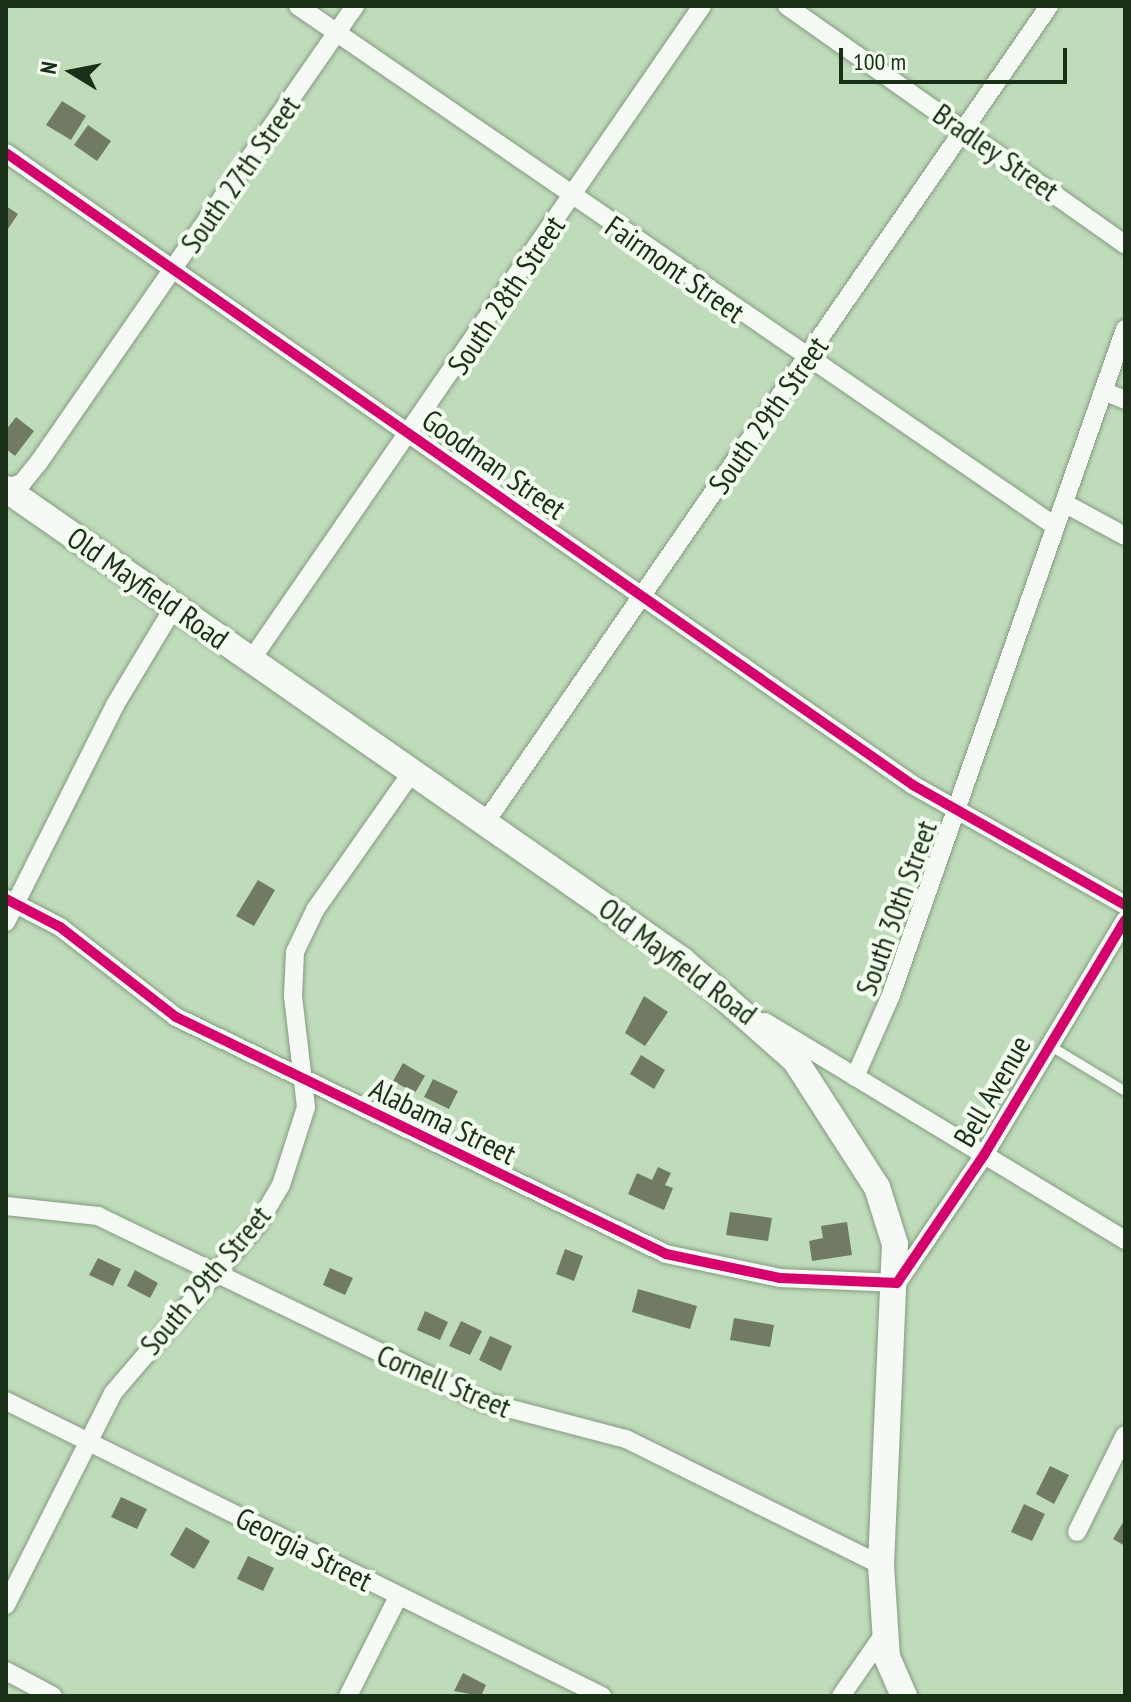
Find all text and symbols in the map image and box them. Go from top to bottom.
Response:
north arrow [32,32,112,112]
scale bar [843,32,1071,82]
text: 100 m [853,46,906,77]
text: N [34,60,63,76]
street label: South 27th Street [173,89,307,259]
street label: Bradley Street [926,95,1066,209]
street label: Fairmont Street [599,208,751,330]
street label: South 28th Street [440,209,572,381]
street label: South 29th Street [701,330,835,500]
street label: Goodman Street [415,401,573,527]
street label: Old Mayfield Road [61,519,235,657]
street label: South 30th Street [848,816,944,1000]
street label: Old Mayfield Road [592,890,764,1032]
street label: Bell Avenue [946,1029,1038,1153]
street label: Alabama Street [364,1070,522,1172]
street label: South 29th Street [132,1198,278,1362]
street label: Cornell Street [372,1337,516,1425]
street label: Georgia Street [230,1499,378,1599]

